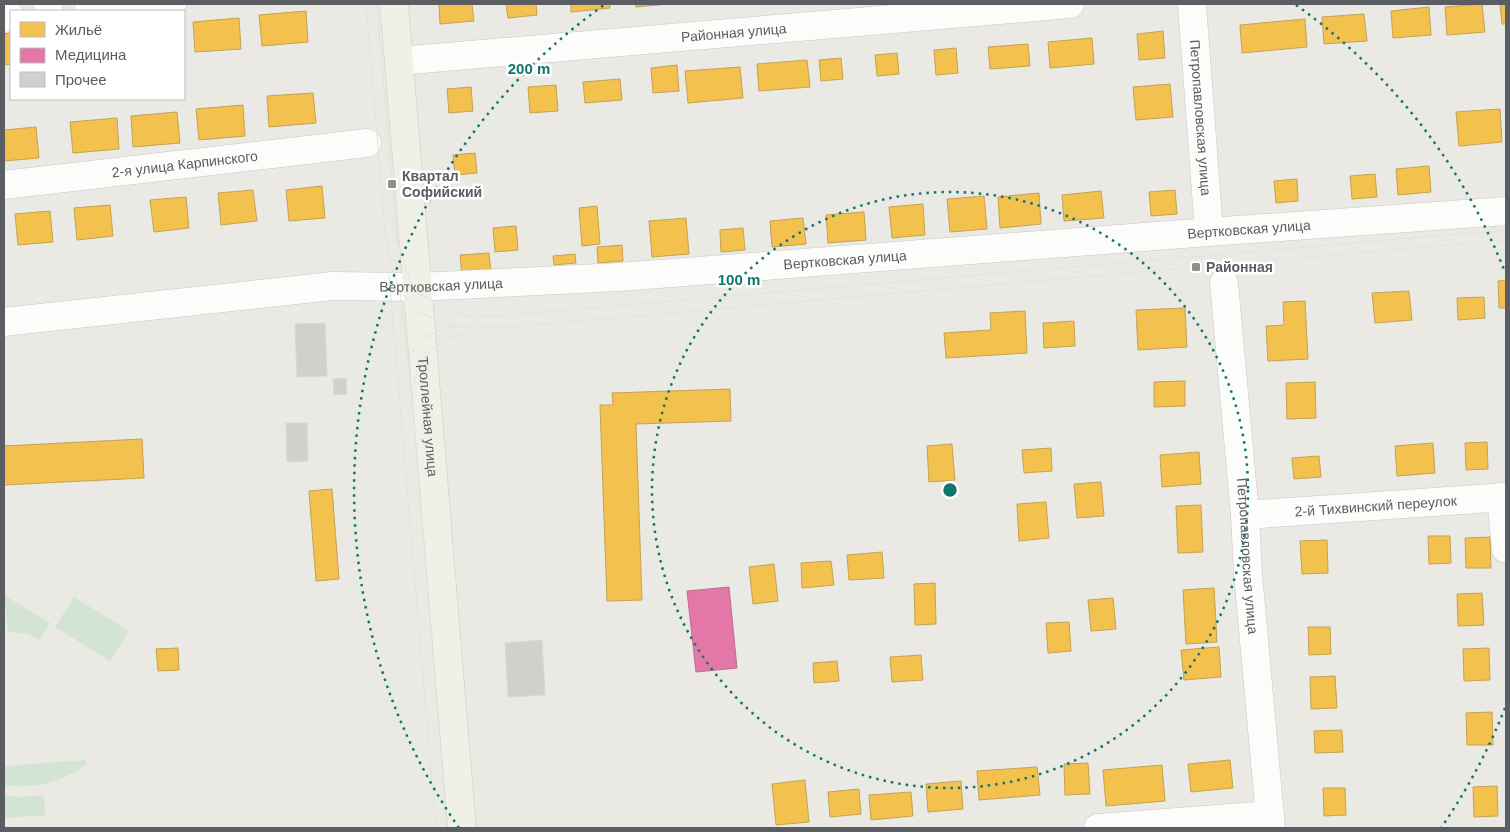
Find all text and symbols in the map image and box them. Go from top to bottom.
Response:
legend [10,10,185,100]
street label: Районная улица [681,20,787,45]
text: Жильё [55,21,102,38]
street label: Петропавловская улица [1187,39,1214,197]
text: Медицина [55,46,127,63]
text: 200 m [508,60,550,77]
text: Прочее [55,71,107,88]
street label: 2-я улица Карпинского [111,148,259,180]
place label: Квартал Софийский [402,168,482,200]
marker: Квартал Софийский [386,178,398,190]
street label: Вертковская улица [1187,217,1311,242]
street label: Вертковская улица [783,247,908,272]
place label: Районная [1206,259,1273,275]
marker: Районная [1190,261,1202,273]
text: 100 m [718,271,760,288]
street label: Вертковская улица [379,275,503,295]
street label: Троллейная улица [415,356,441,478]
street label: Петропавловская улица [1234,477,1261,635]
centre of rings [941,481,959,499]
street label: 2-й Тихвинский переулок [1294,492,1458,520]

